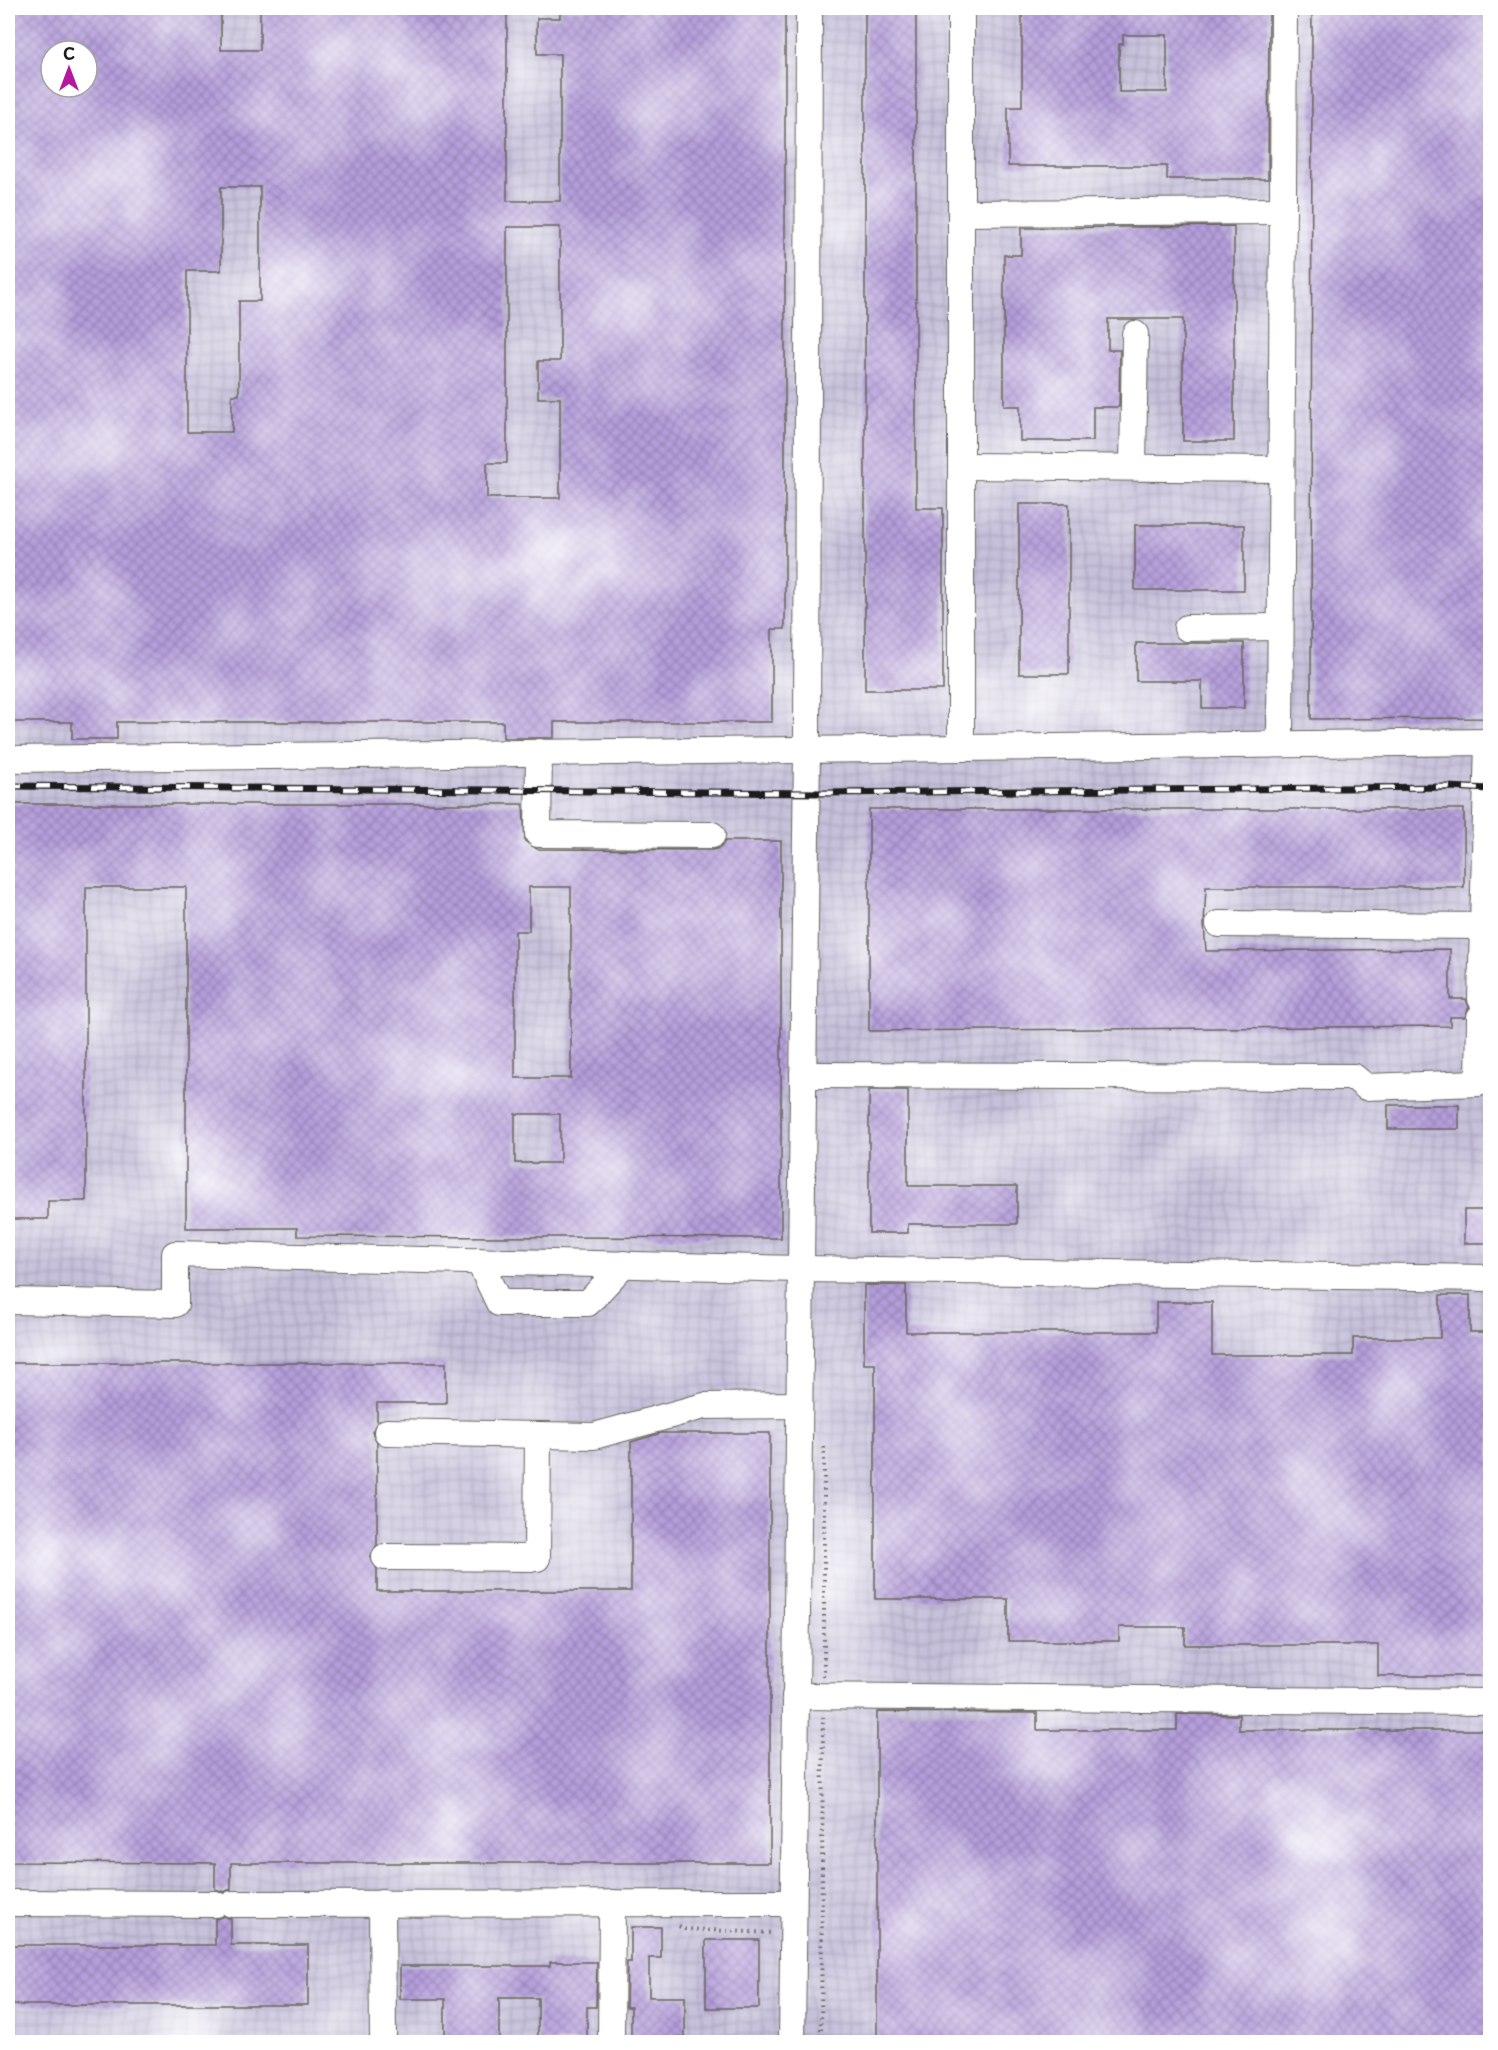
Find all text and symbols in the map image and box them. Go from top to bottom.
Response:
north arrow [39,39,99,99]
text: С [63,41,75,65]

